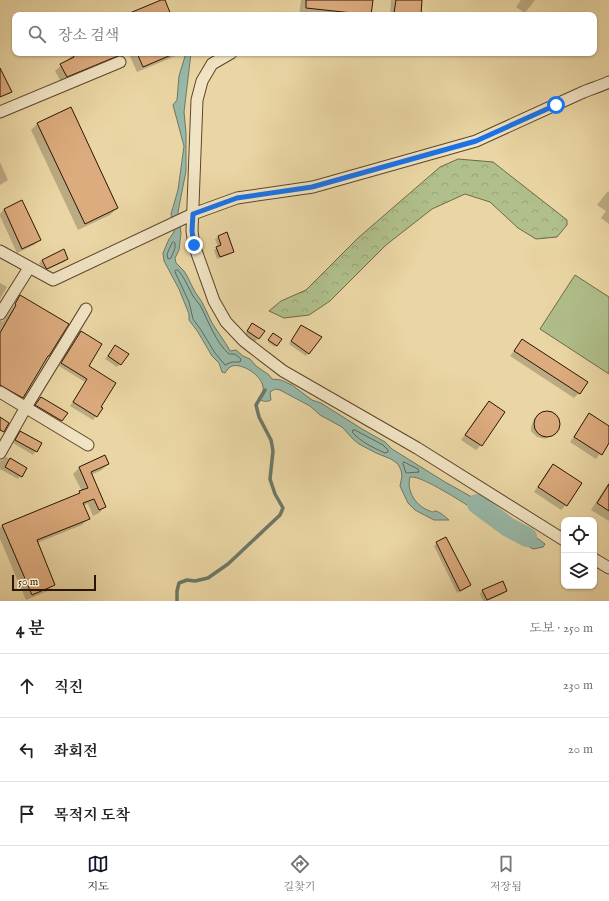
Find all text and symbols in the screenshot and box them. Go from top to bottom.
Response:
search box [12,12,597,56]
icon: search [26,23,48,45]
text: 장소 검색 [58,26,119,45]
route start [547,96,565,114]
route end [185,236,203,254]
map controls [561,517,597,589]
button: locate [561,517,597,553]
button: layers [561,553,597,589]
scale bar [12,573,96,592]
text: 50 m [18,575,38,589]
text: 4 분 [16,619,44,640]
text: 도보 · 250 m [529,620,593,637]
icon: ahead [16,675,38,697]
text: 230 m [563,677,593,694]
text: 직진 [54,678,83,697]
icon: left [16,739,38,761]
text: 20 m [568,741,593,758]
text: 좌회전 [54,742,97,761]
icon: arrive [16,803,38,825]
text: 목적지 도착 [54,806,130,825]
tab: 지도 [87,853,109,894]
tab: 길찾기 [284,853,316,894]
tab: 저장됨 [490,853,522,894]

